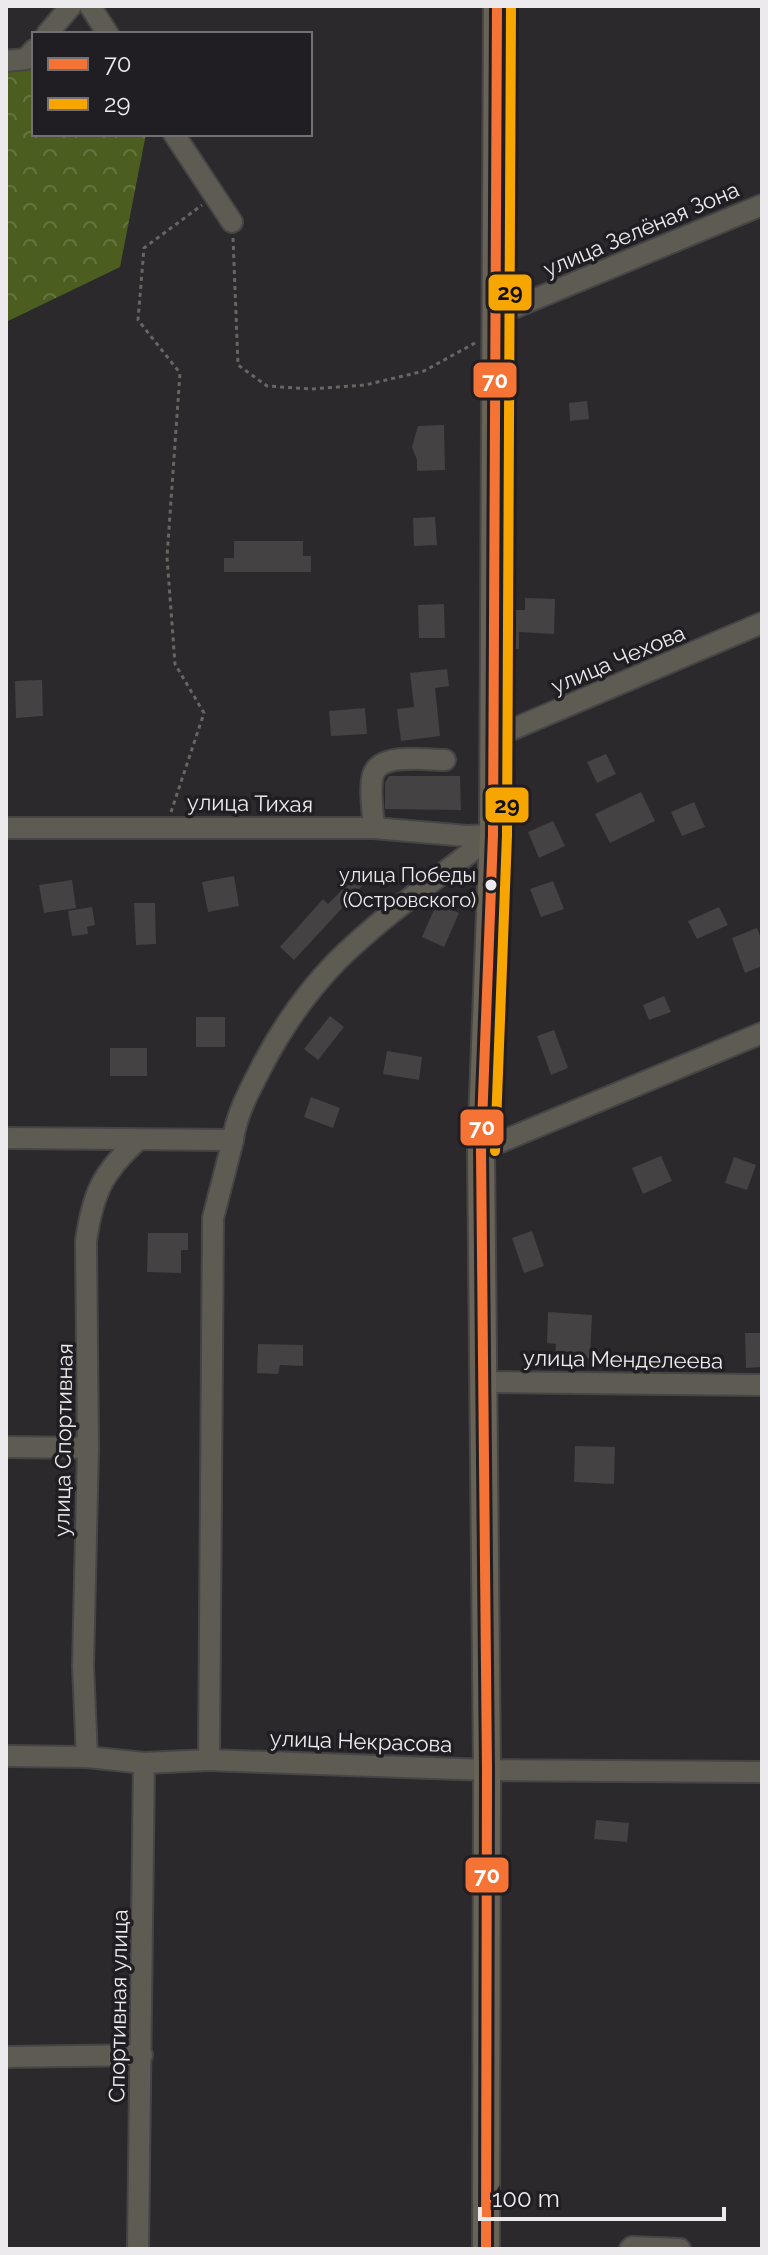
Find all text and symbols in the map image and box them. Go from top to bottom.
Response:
legend [32,32,312,136]
text: 70 [104,49,131,78]
text: 29 [104,89,131,118]
street label: улица Зелёная Зона [539,176,743,282]
line badge: 29 [487,273,533,312]
text: 29 [497,279,523,305]
line badge: 70 [472,361,518,399]
text: 70 [482,367,508,393]
street label: улица Чехова [547,619,689,699]
line badge: 29 [484,786,530,824]
street label: улица Тихая [187,789,313,817]
text: 29 [494,792,520,818]
place label: улица Победы (Островского) [339,863,476,912]
marker: улица Победы (Островского) [483,877,499,893]
line badge: 70 [459,1108,505,1147]
text: 70 [469,1114,495,1140]
street label: улица Спортивная [48,1343,78,1537]
street label: улица Менделеева [523,1344,723,1374]
street label: улица Некрасова [269,1725,453,1757]
line badge: 70 [464,1856,510,1894]
text: 70 [474,1862,500,1888]
street label: Спортивная улица [103,1909,133,2103]
scale bar [480,2171,724,2221]
text: 100 m [492,2184,560,2213]

